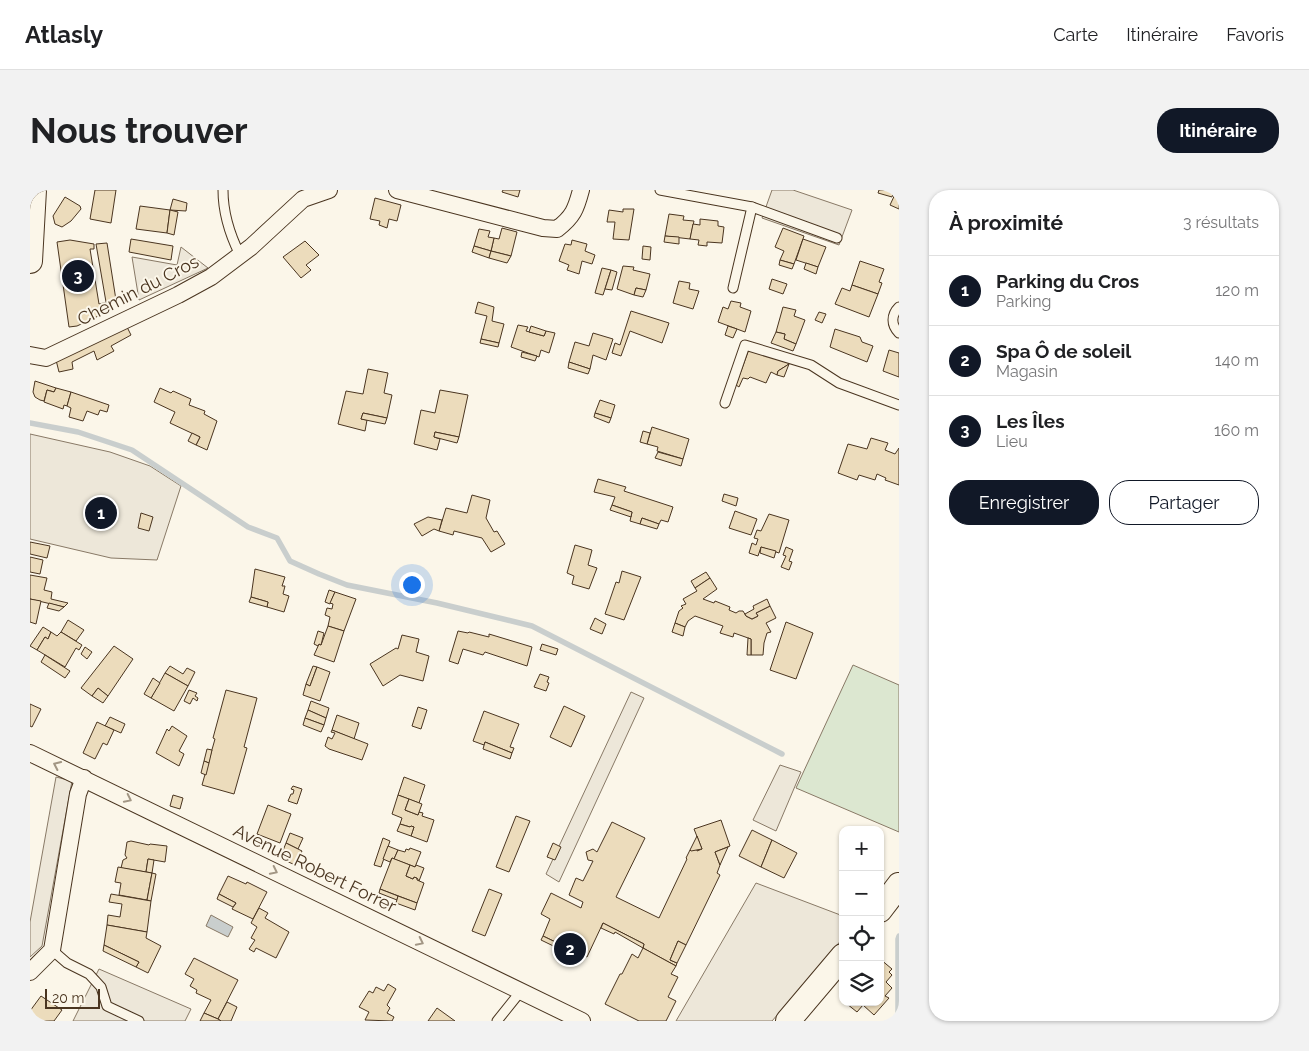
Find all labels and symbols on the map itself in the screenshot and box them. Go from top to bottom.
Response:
street label: Chemin du Cros [74,250,202,330]
pin: 3 [62,257,94,295]
pin: 1 [85,494,117,532]
your location [399,572,425,598]
one-way arrow [53,761,62,772]
one-way arrow [123,793,132,803]
street label: Avenue Robert Forrer [230,819,400,917]
one-way arrow [269,864,278,875]
pin: 2 [554,930,586,968]
one-way arrow [415,935,424,946]
scale bar [45,986,100,1009]

